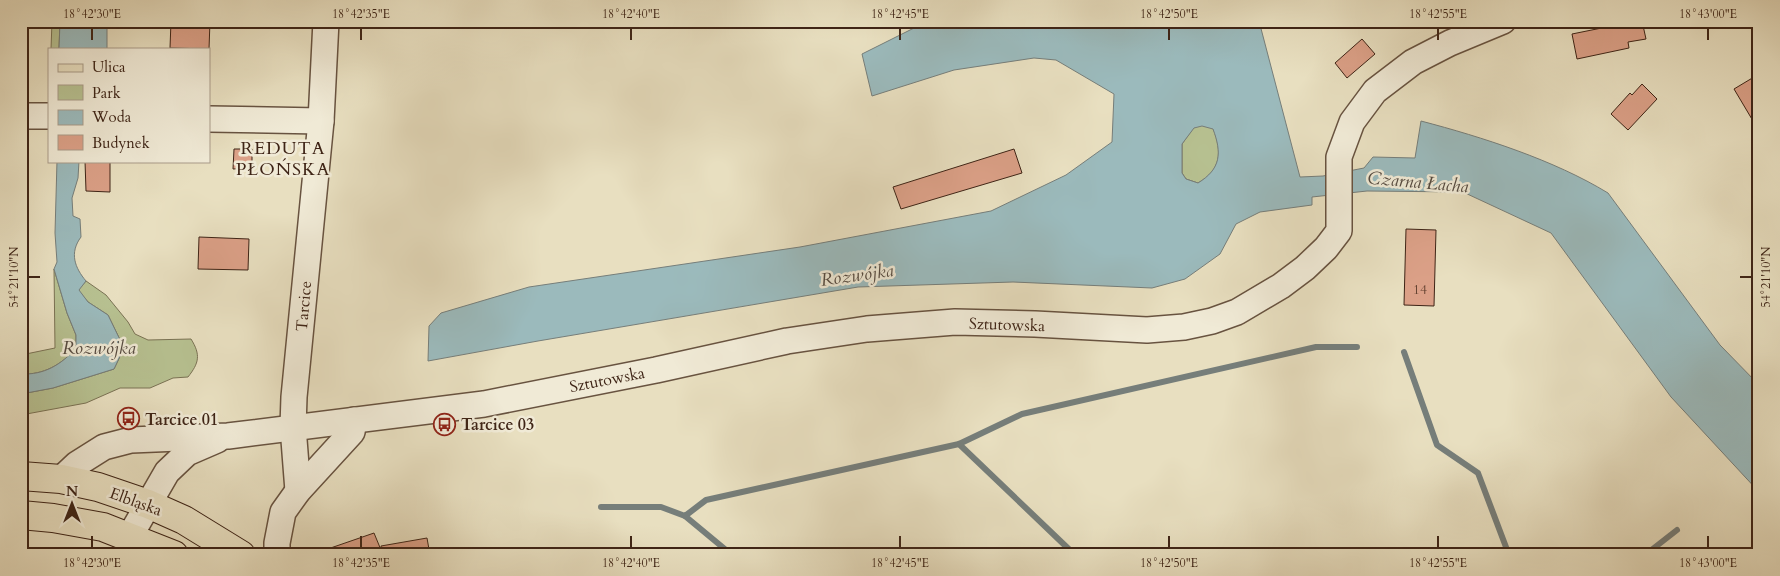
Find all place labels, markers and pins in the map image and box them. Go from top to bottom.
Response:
bus stop icon: Tarcice 01 [117,407,141,431]
place label: Tarcice 01 [145,409,218,431]
bus stop icon: Tarcice 03 [433,412,457,436]
place label: Tarcice 03 [461,414,534,436]

